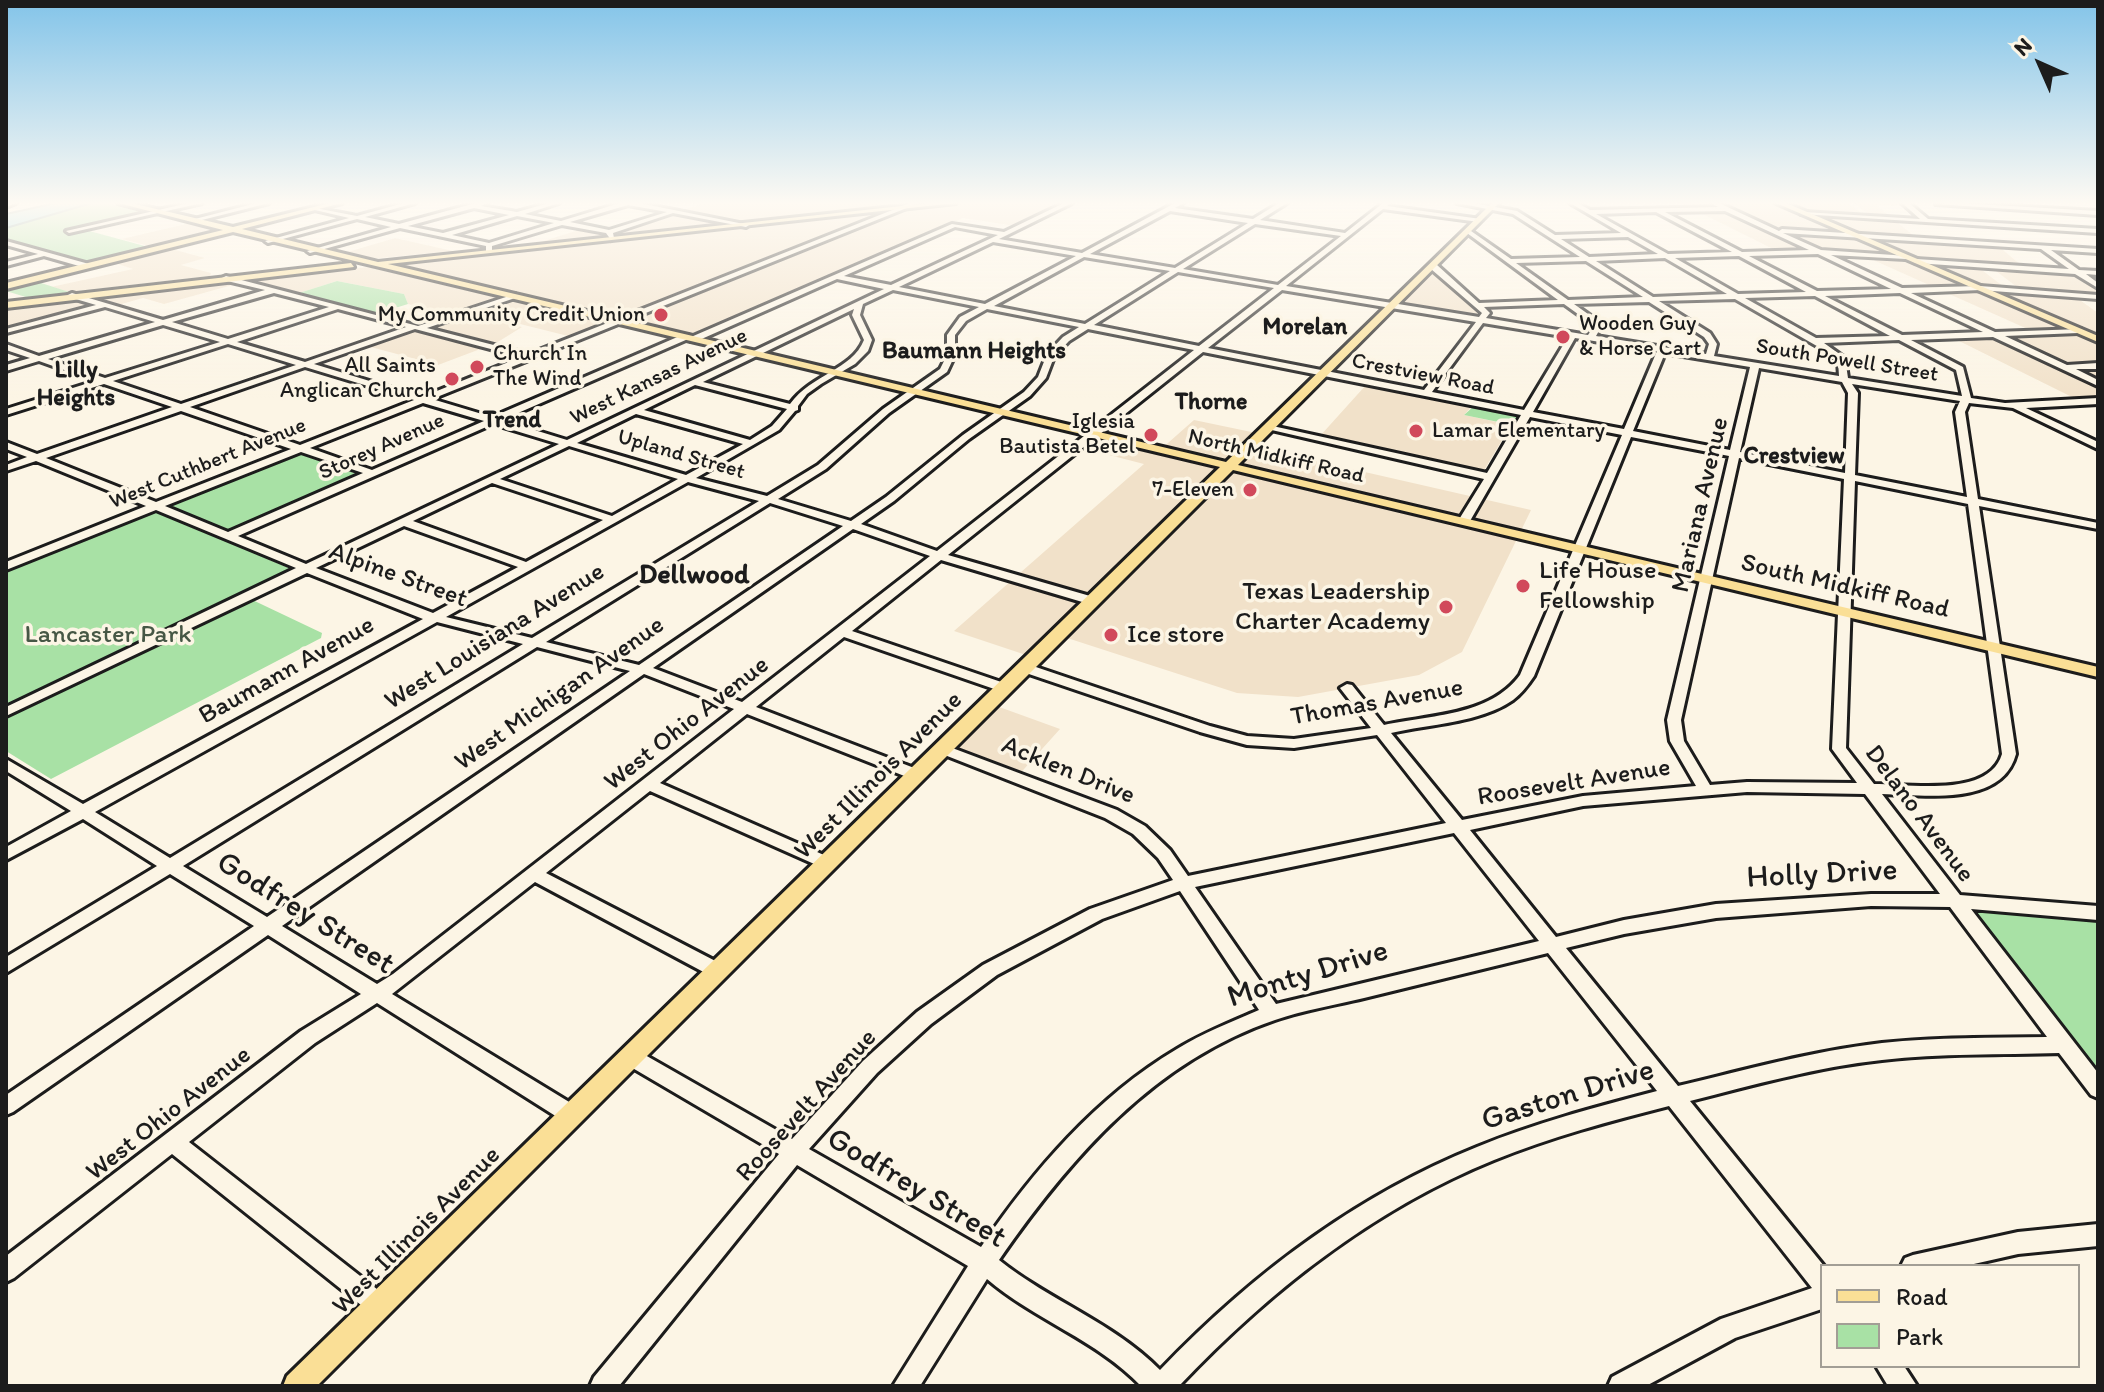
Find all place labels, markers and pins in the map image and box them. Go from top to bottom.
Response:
place label: My Community Credit Union [378,302,645,328]
marker: My Community Credit Union [652,306,670,324]
place label: Wooden Guy & Horse Cart [1579,311,1701,362]
marker: Wooden Guy & Horse Cart [1554,328,1572,346]
place label: Church In The Wind [493,341,587,392]
place label: All Saints Anglican Church [280,353,436,404]
marker: Church In The Wind [468,358,486,376]
marker: All Saints Anglican Church [443,370,461,388]
place label: Iglesia Bautista Betel [999,409,1135,460]
place label: Lamar Elementary [1432,418,1605,444]
marker: Lamar Elementary [1407,422,1425,440]
marker: Iglesia Bautista Betel [1142,426,1160,444]
place label: 7-Eleven [1152,477,1234,503]
marker: 7-Eleven [1241,481,1259,499]
place label: Life House Fellowship [1539,555,1656,616]
place label: Texas Leadership Charter Academy [1235,576,1430,638]
marker: Life House Fellowship [1514,577,1532,595]
marker: Texas Leadership Charter Academy [1437,598,1455,616]
place label: Ice store [1127,619,1224,651]
marker: Ice store [1102,626,1120,644]

